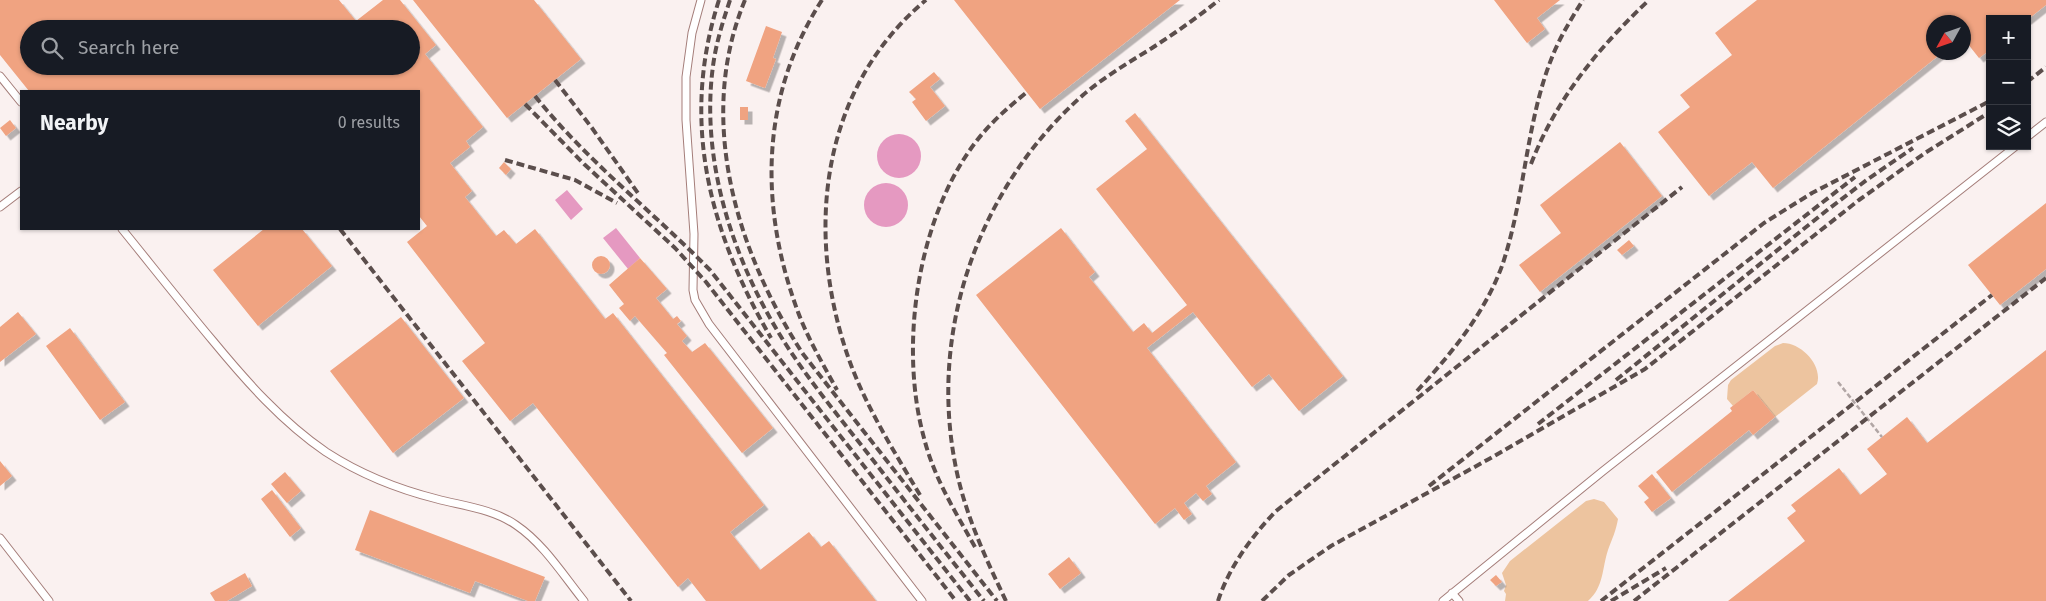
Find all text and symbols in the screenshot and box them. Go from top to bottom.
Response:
north arrow [1926,15,1971,60]
map controls [1986,15,2031,150]
button: + [1986,15,2031,60]
search box [20,20,420,75]
icon: search [38,34,66,62]
text: Search here [78,36,179,59]
button: − [1986,60,2031,105]
button: layers [1986,105,2031,150]
text: Nearby [40,110,108,136]
text: 0 results [338,113,400,132]

